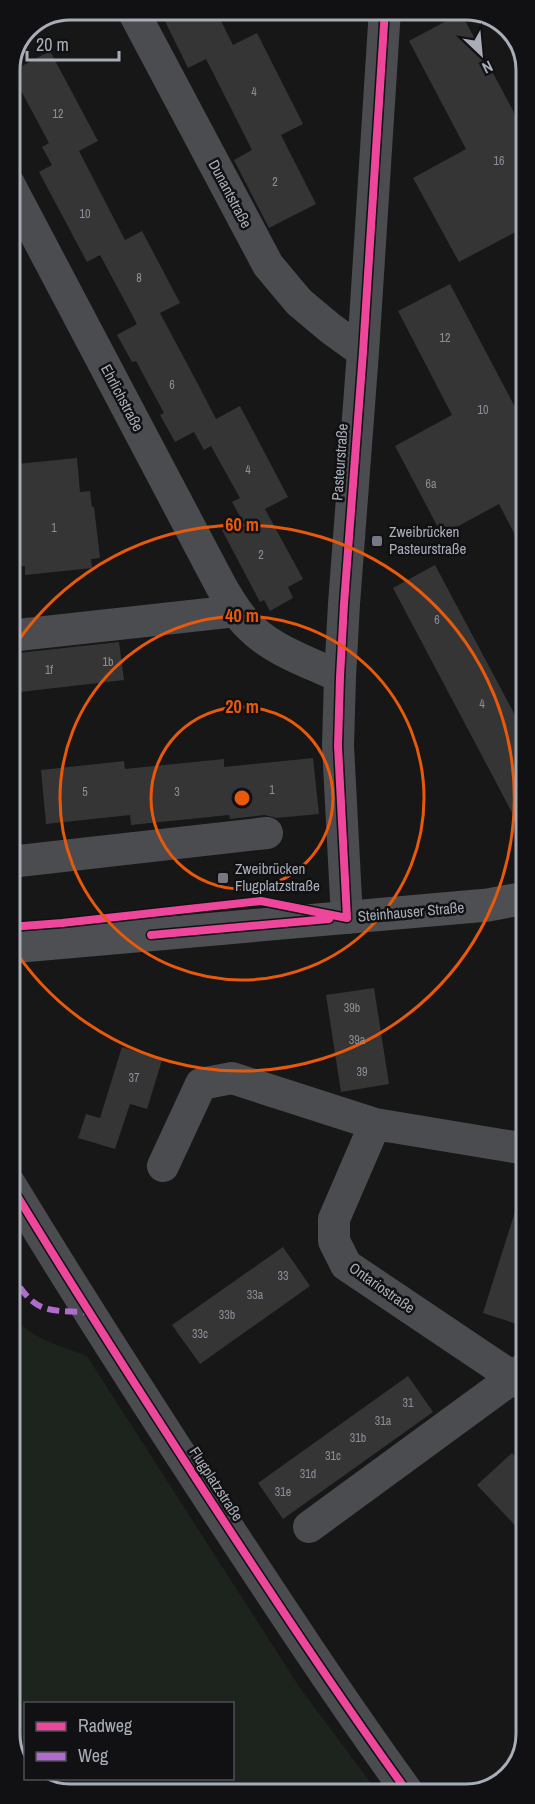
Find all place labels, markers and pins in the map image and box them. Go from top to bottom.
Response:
place label: Zweibrücken Pasteurstraße [389,521,466,559]
marker: Zweibrücken Pasteurstraße [370,534,384,548]
centre of rings [232,788,252,808]
place label: Zweibrücken Flugplatzstraße [235,858,320,896]
marker: Zweibrücken Flugplatzstraße [216,871,230,885]

